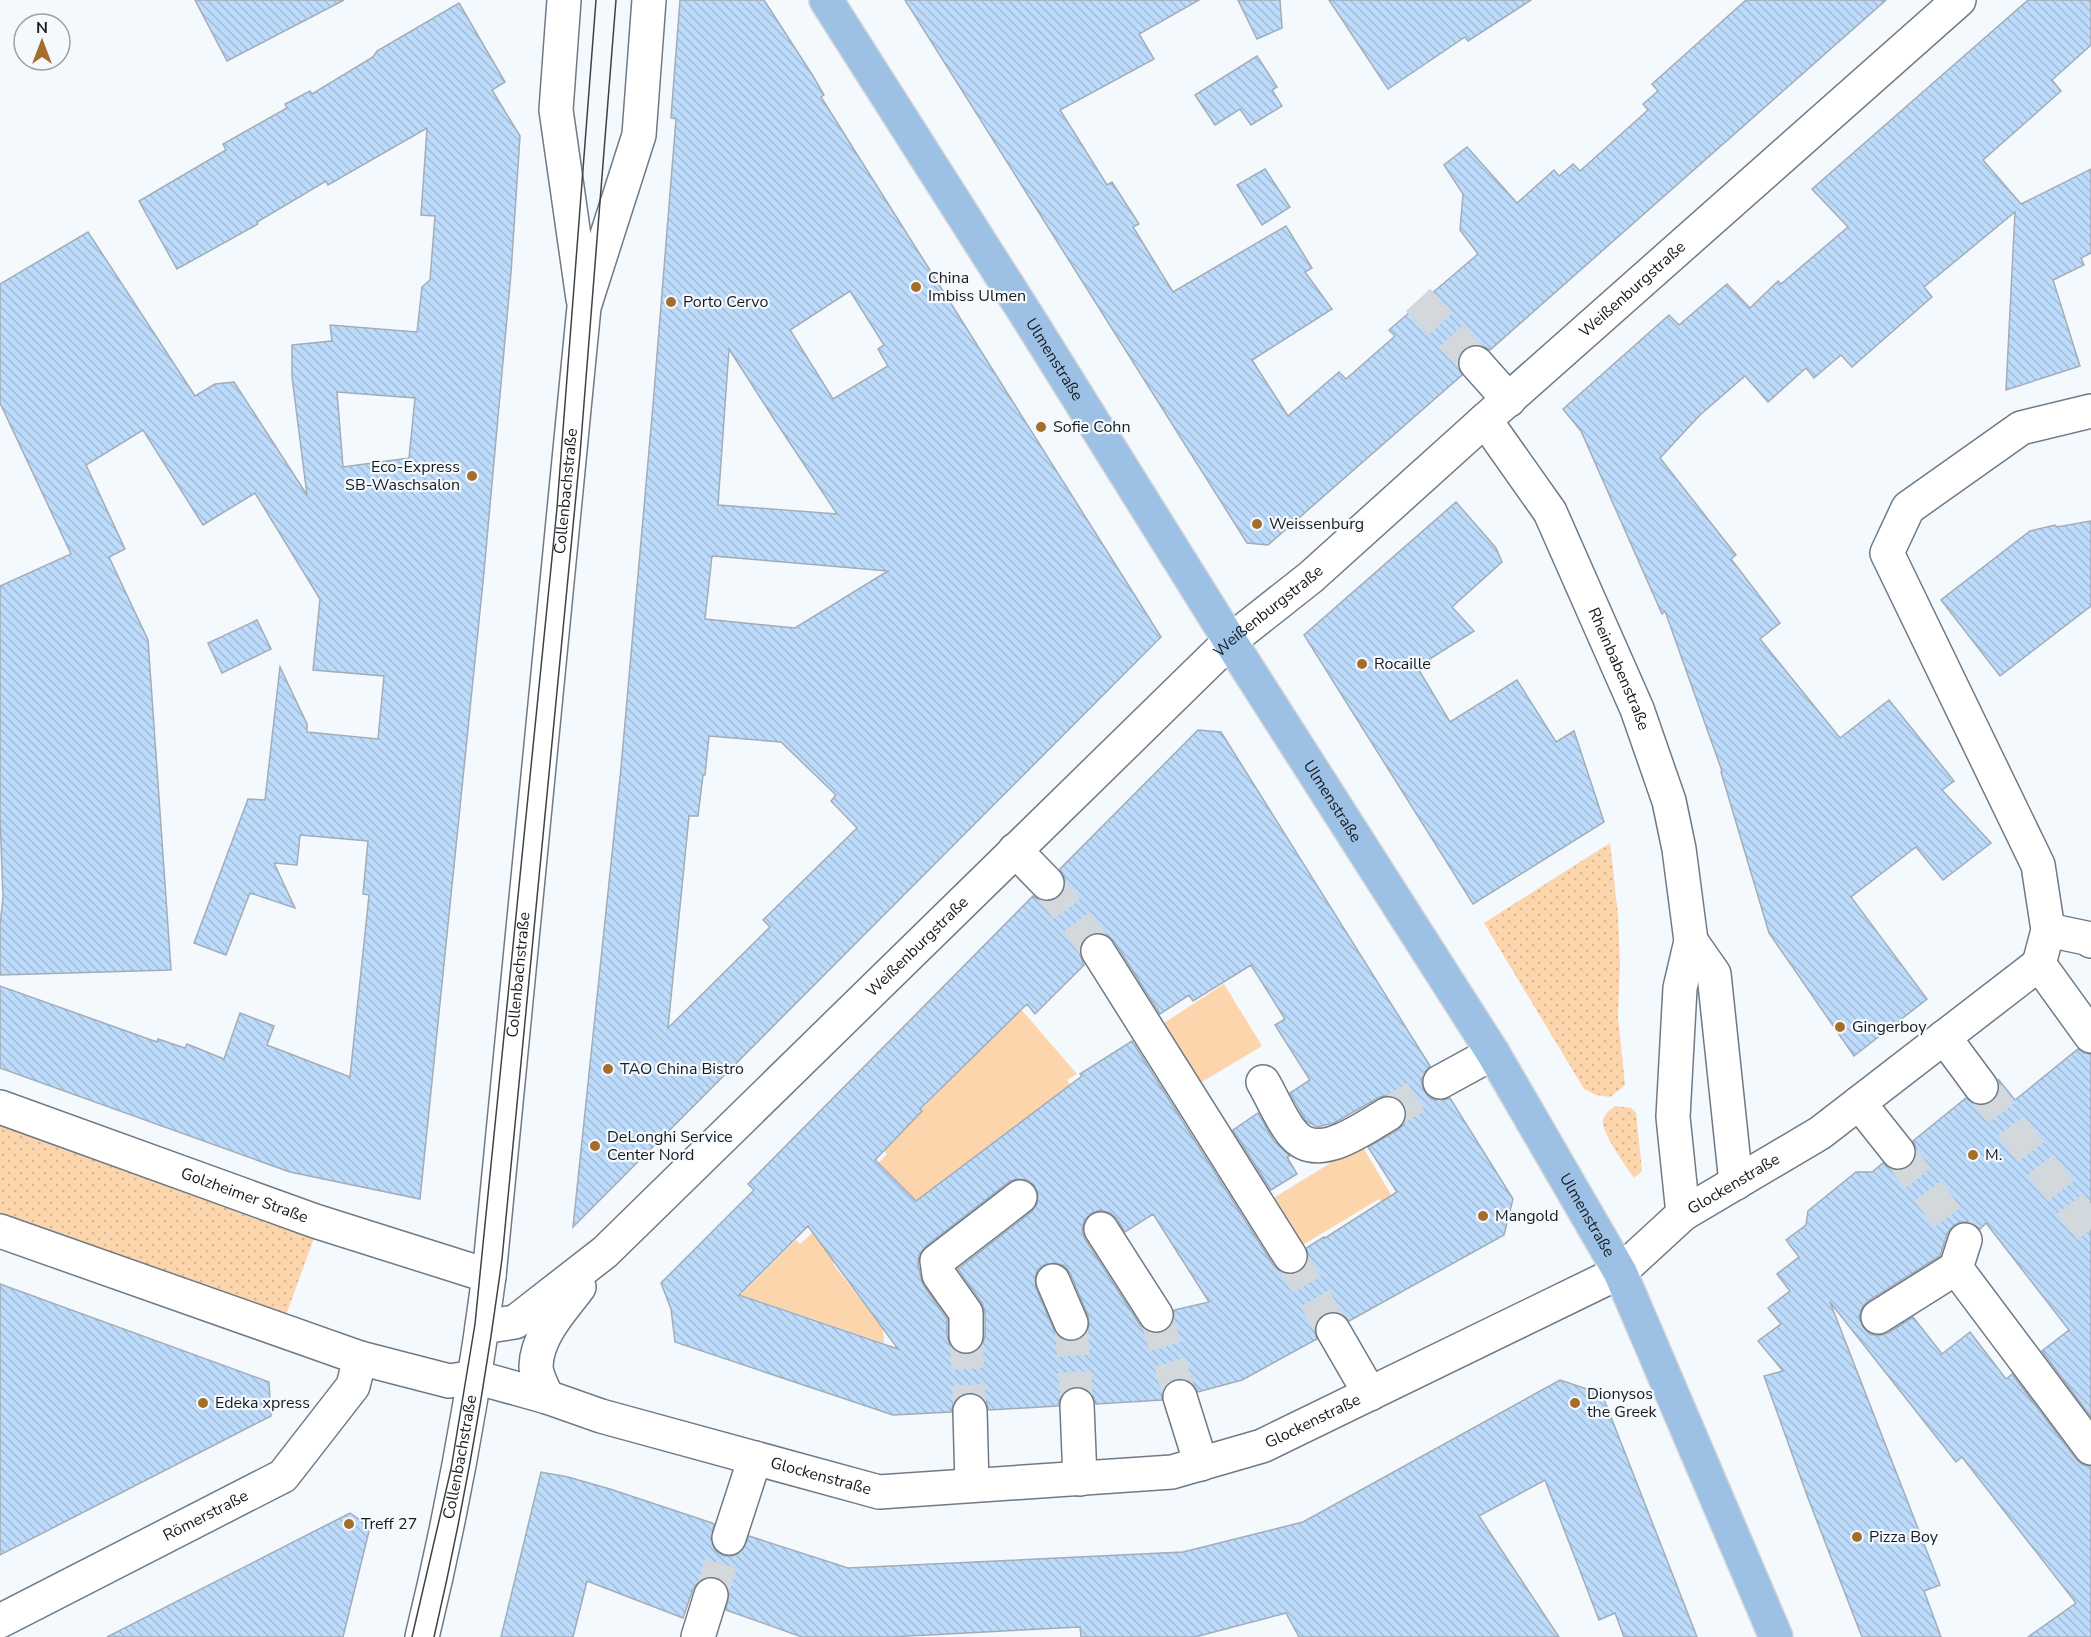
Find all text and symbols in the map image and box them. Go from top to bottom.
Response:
north arrow [12,12,72,72]
text: N [36,17,48,39]
street label: Weißenburgstraße [1574,236,1690,343]
place label: China Imbiss Ulmen [928,267,1026,307]
marker: China Imbiss Ulmen [909,280,923,294]
place label: Porto Cervo [683,291,768,313]
marker: Porto Cervo [664,295,678,309]
street label: Ulmenstraße [1020,314,1088,405]
place label: Sofie Cohn [1053,416,1131,438]
marker: Sofie Cohn [1034,420,1048,434]
street label: Collenbachstraße [549,427,583,555]
place label: Eco-Express SB-Waschsalon [345,456,460,496]
marker: Eco-Express SB-Waschsalon [465,469,479,483]
place label: Weissenburg [1269,513,1364,535]
marker: Weissenburg [1250,517,1264,531]
street label: Weißenburgstraße [1209,560,1328,662]
street label: Rheinbabenstraße [1583,604,1655,733]
place label: Rocaille [1374,653,1431,675]
marker: Rocaille [1355,657,1369,671]
street label: Ulmenstraße [1298,756,1367,847]
street label: Weißenburgstraße [861,892,973,1002]
street label: Collenbachstraße [501,911,536,1039]
place label: Gingerboy [1852,1016,1927,1038]
marker: Gingerboy [1833,1020,1847,1034]
place label: TAO China Bistro [620,1058,744,1080]
marker: TAO China Bistro [601,1062,615,1076]
place label: DeLonghi Service Center Nord [607,1126,733,1166]
marker: DeLonghi Service Center Nord [588,1139,602,1153]
place label: M. [1985,1144,2002,1166]
street label: Glockenstraße [1683,1148,1784,1220]
marker: M. [1966,1148,1980,1162]
street label: Golzheimer Straße [178,1162,311,1229]
street label: Ulmenstraße [1554,1169,1620,1261]
place label: Mangold [1495,1205,1559,1227]
marker: Mangold [1476,1209,1490,1223]
place label: Dionysos the Greek [1587,1383,1658,1423]
street label: Glockenstraße [1261,1389,1364,1454]
place label: Edeka xpress [215,1392,310,1414]
street label: Collenbachstraße [438,1393,482,1521]
marker: Edeka xpress [196,1396,210,1410]
marker: Dionysos the Greek [1568,1396,1582,1410]
street label: Glockenstraße [768,1452,874,1500]
street label: Römerstraße [159,1485,252,1547]
place label: Treff 27 [361,1513,417,1535]
marker: Treff 27 [342,1517,356,1531]
place label: Pizza Boy [1869,1526,1939,1548]
marker: Pizza Boy [1850,1530,1864,1544]

